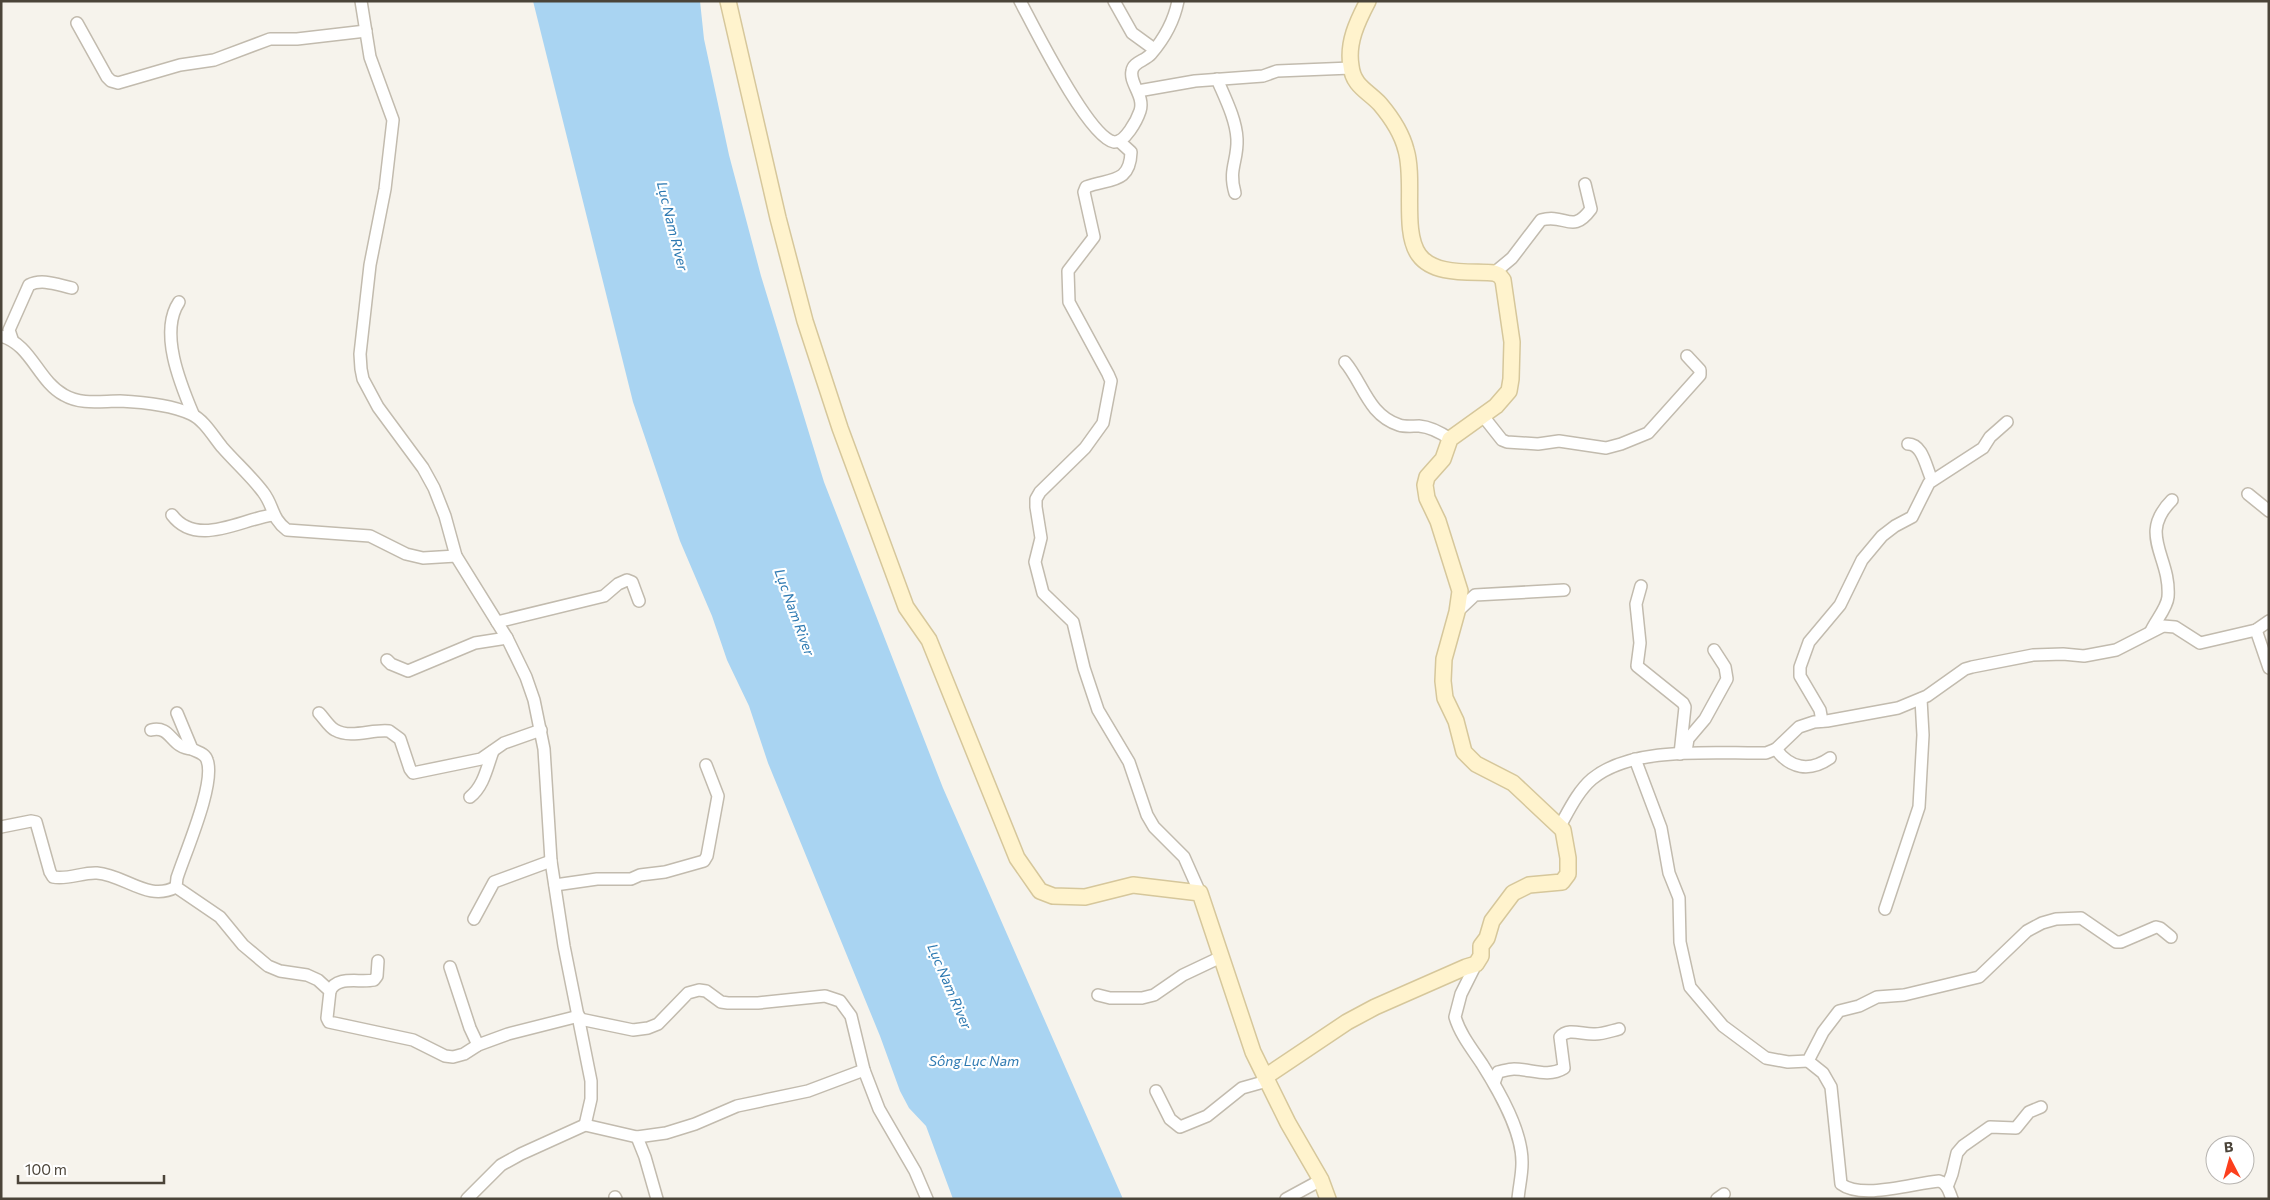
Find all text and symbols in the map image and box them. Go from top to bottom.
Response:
water label: Lục Nam River [654,180,692,273]
water label: Lục Nam River [771,566,819,658]
water label: Lục Nam River [924,941,976,1032]
water label: Sông Lục Nam [929,1052,1019,1069]
north arrow [2205,1135,2255,1185]
text: B [2223,1138,2234,1156]
scale bar [18,1152,164,1184]
text: 100 m [25,1160,67,1178]

